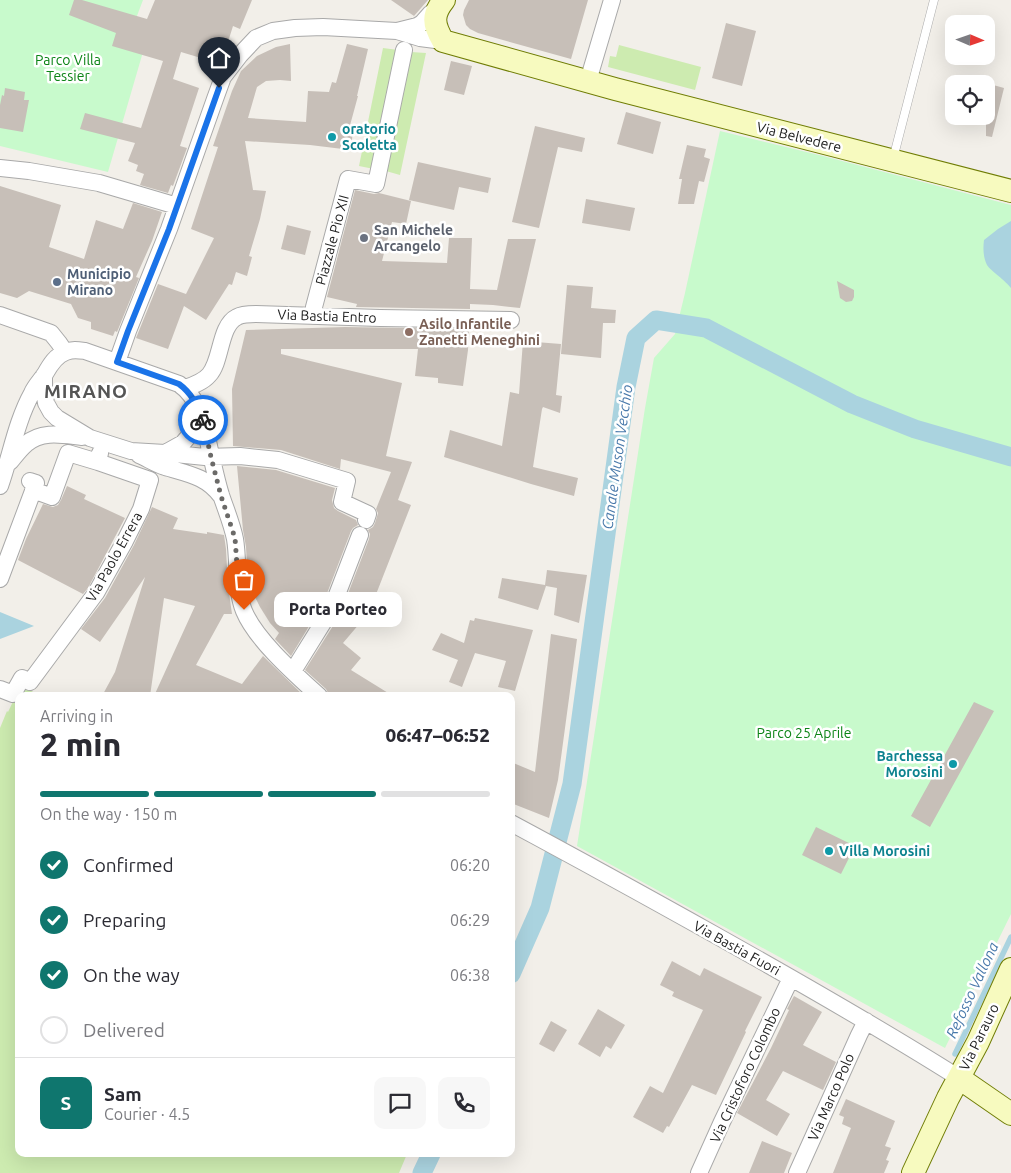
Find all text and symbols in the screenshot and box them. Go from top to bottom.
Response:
north arrow [945,15,995,65]
map controls [945,15,995,125]
pin [198,37,240,88]
icon: home [205,44,233,72]
park label: Parco Villa Tessier [35,52,101,84]
button: locate [945,75,995,125]
street label: Via Belvedere [755,119,843,155]
place label: oratorio Scoletta [342,121,397,153]
marker: oratorio Scoletta [326,131,338,143]
street label: Piazzale Pio XII [312,193,352,287]
place label: San Michele Arcangelo [374,222,453,254]
marker: San Michele Arcangelo [358,232,370,244]
place label: Municipio Mirano [67,266,131,298]
marker: Municipio Mirano [51,276,63,288]
street label: Via Bastia Entro [277,306,377,326]
place label: Asilo Infantile Zanetti Meneghini [419,316,540,348]
marker: Asilo Infantile Zanetti Meneghini [403,326,415,338]
district label: MIRANO [44,380,128,402]
water label: Canale Muson Vecchio [598,383,636,531]
courier [178,395,228,445]
icon: bike [189,406,217,434]
street label: Via Paolo Errera [83,509,145,605]
pin [223,559,265,610]
icon: bag [230,566,258,594]
callout: Porta Porteo [274,592,402,628]
text: Porta Porteo [289,600,387,618]
text: Arriving in [40,707,113,725]
text: 06:47–06:52 [385,724,490,746]
park label: Parco 25 Aprile [757,725,852,741]
text: 2 min [40,726,121,762]
place label: Barchessa Morosini [877,748,943,780]
marker: Barchessa Morosini [947,758,959,770]
text: On the way · 150 m [40,805,177,823]
place label: Villa Morosini [839,843,930,859]
marker: Villa Morosini [823,845,835,857]
icon: check [40,851,68,879]
text: Confirmed [83,854,174,876]
text: 06:20 [450,856,490,874]
icon: check [40,906,68,934]
text: Preparing [83,909,167,931]
text: 06:29 [450,911,490,929]
street label: Via Bastia Fuori [691,918,783,978]
water label: Refosso Vallona [942,939,1002,1041]
icon: check [40,961,68,989]
text: On the way [83,964,180,986]
text: 06:38 [450,966,490,984]
street label: Via Parauro [956,1001,1002,1073]
street label: Via Cristoforo Colombo [707,1005,783,1145]
text: Delivered [83,1019,165,1041]
street label: Via Marco Polo [805,1051,857,1143]
button: chat [374,1077,426,1129]
button: phone [438,1077,490,1129]
text: Sam [104,1083,142,1105]
text: S [61,1092,71,1114]
text: Courier · 4.5 [104,1105,190,1123]

